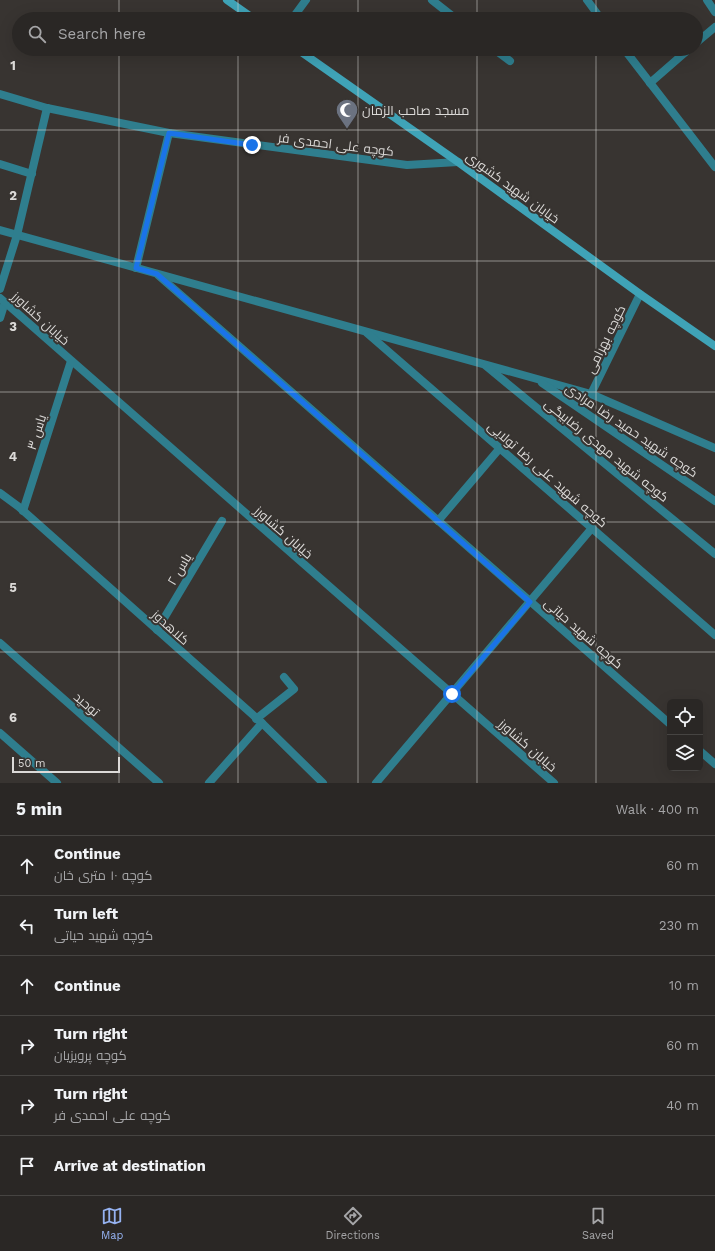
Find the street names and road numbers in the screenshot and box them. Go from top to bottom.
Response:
street label: کوچه علی احمدی فر [276,130,395,161]
street label: خیابان شهید کشوری [463,149,562,226]
street label: خیابان کشاورز [8,288,73,348]
street label: کوچه بهرامی [582,303,630,377]
street label: کوچه شهید حمید رضا مرادی [562,380,701,482]
street label: کوچه شهید مهدی رضابیگی [540,396,672,507]
street label: یاس ۳ [24,412,49,452]
street label: کوچه شهید علی رضا تولایی [483,418,611,532]
street label: خیابان کشاورز [251,502,316,562]
street label: یاس ۲ [164,550,195,588]
street label: کوچه شهید حیاتی [540,595,626,673]
street label: کلاهدوز [148,606,192,648]
street label: توحید [71,689,103,720]
street label: خیابان کشاورز [495,715,560,775]

